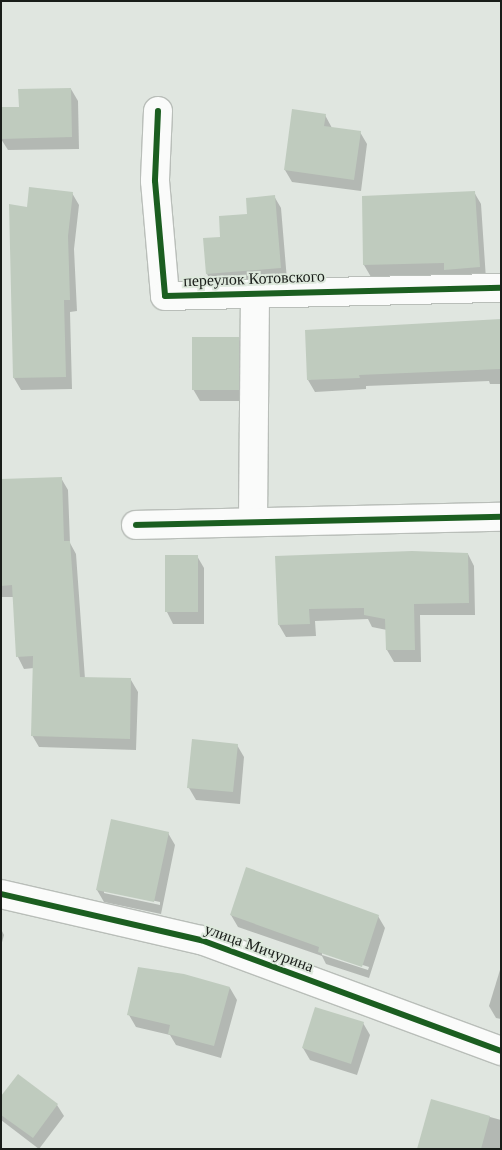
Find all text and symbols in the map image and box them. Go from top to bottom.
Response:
street label: переулок Котовского [183,267,325,291]
street label: улица Мичурина [202,919,316,977]

